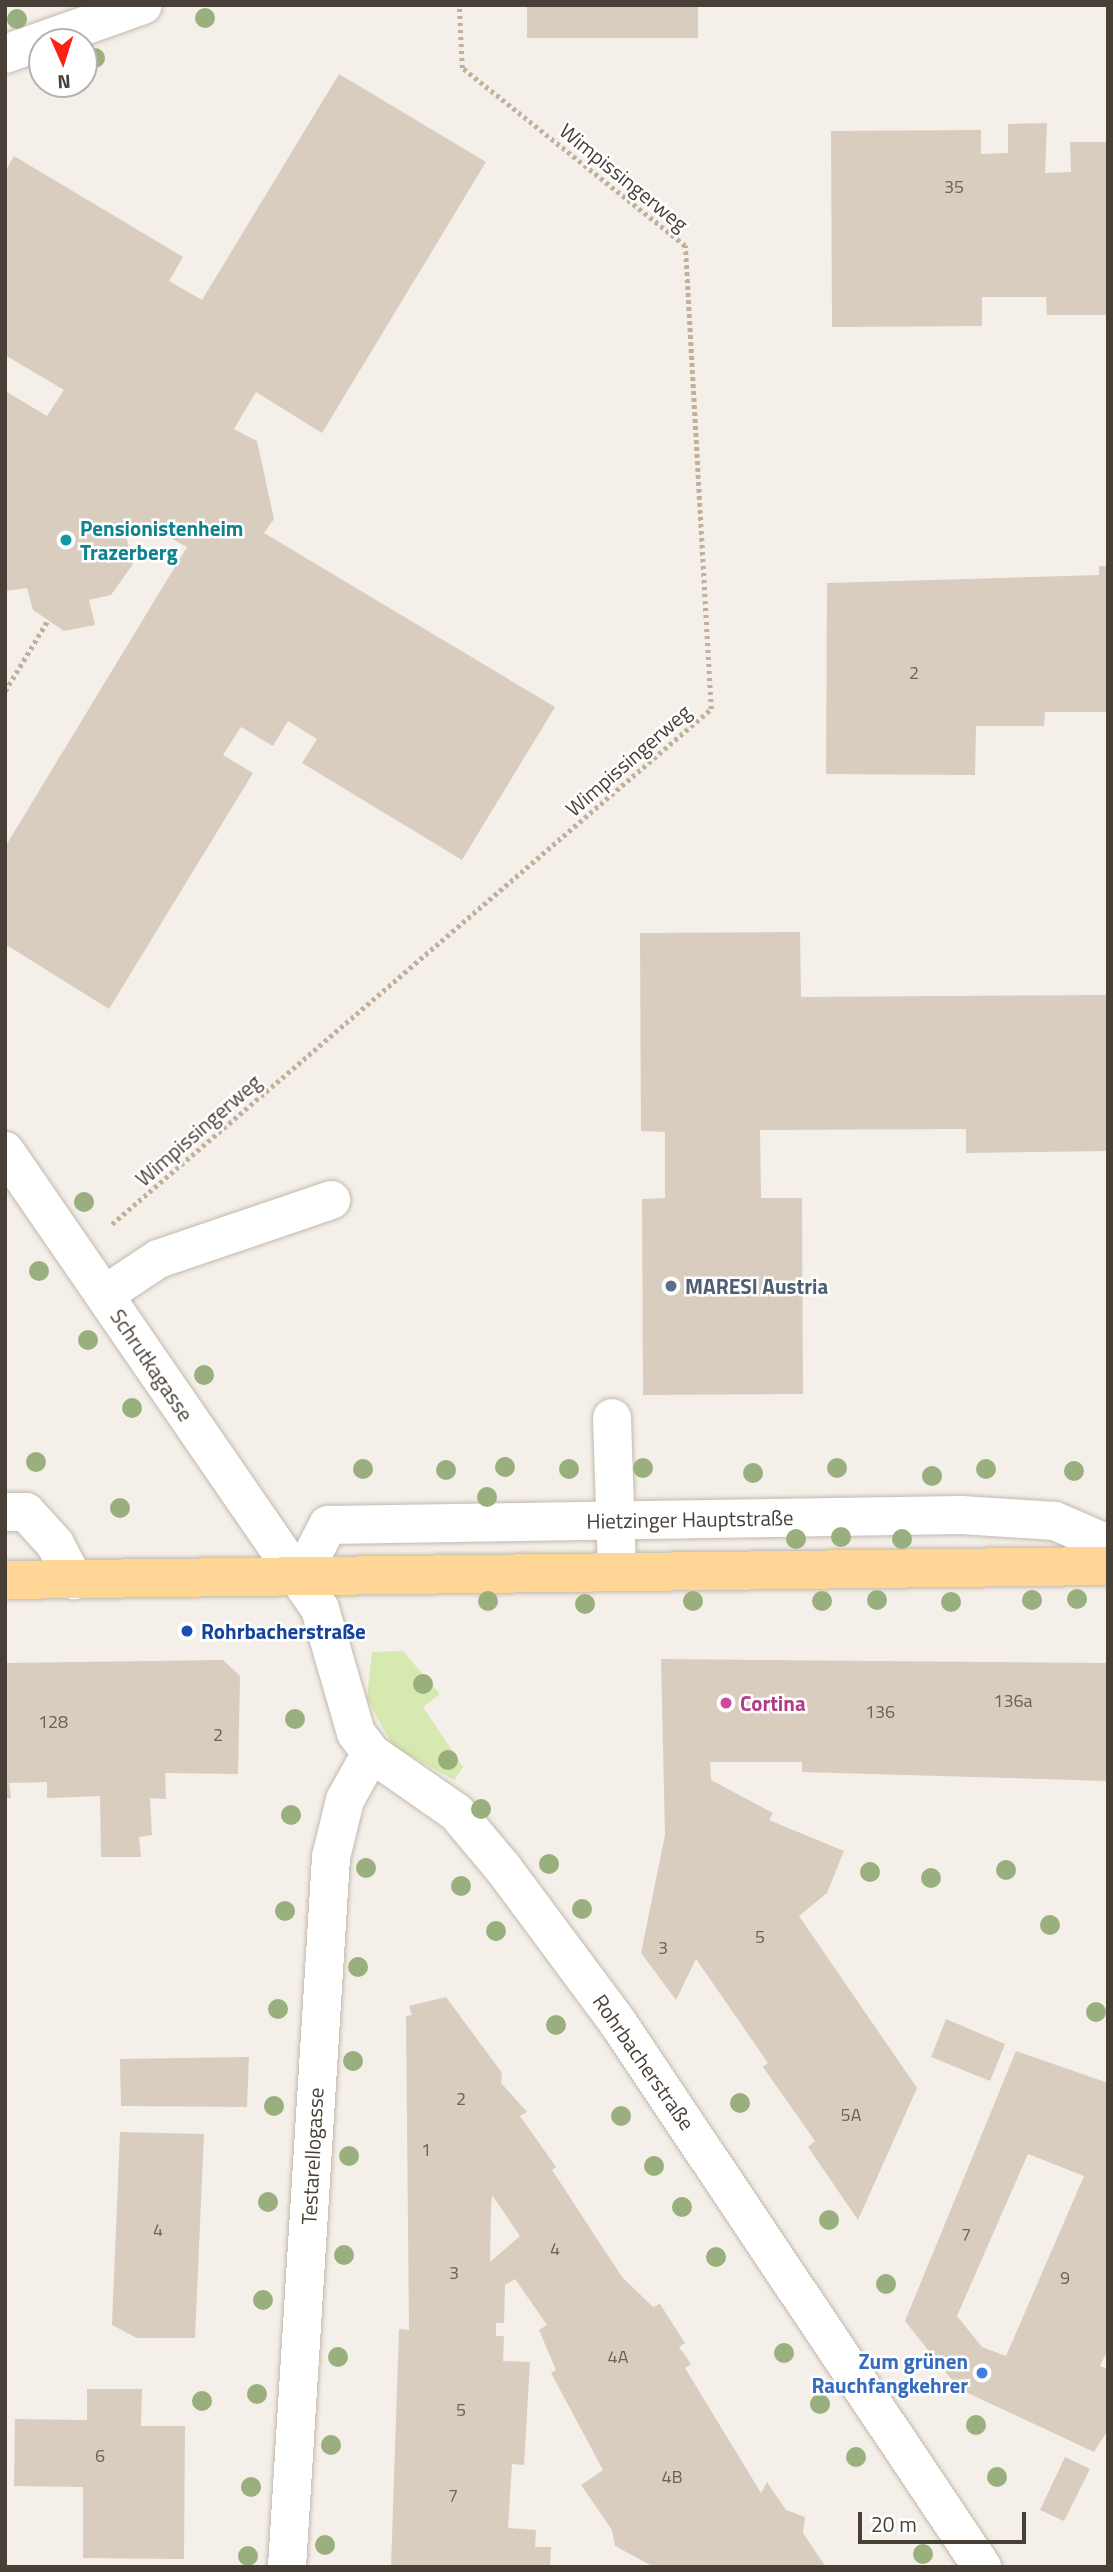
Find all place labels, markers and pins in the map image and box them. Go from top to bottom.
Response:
place label: Pensionistenheim Trazerberg [80,515,243,565]
marker: Pensionistenheim Trazerberg [58,532,74,548]
place label: MARESI Austria [685,1273,828,1299]
marker: MARESI Austria [663,1278,679,1294]
place label: Rohrbacherstraße [201,1618,366,1644]
marker: Rohrbacherstraße [179,1623,195,1639]
place label: Cortina [740,1690,806,1716]
marker: Cortina [718,1695,734,1711]
place label: Zum grünen Rauchfangkehrer [811,2348,968,2398]
marker: Zum grünen Rauchfangkehrer [974,2365,990,2381]

